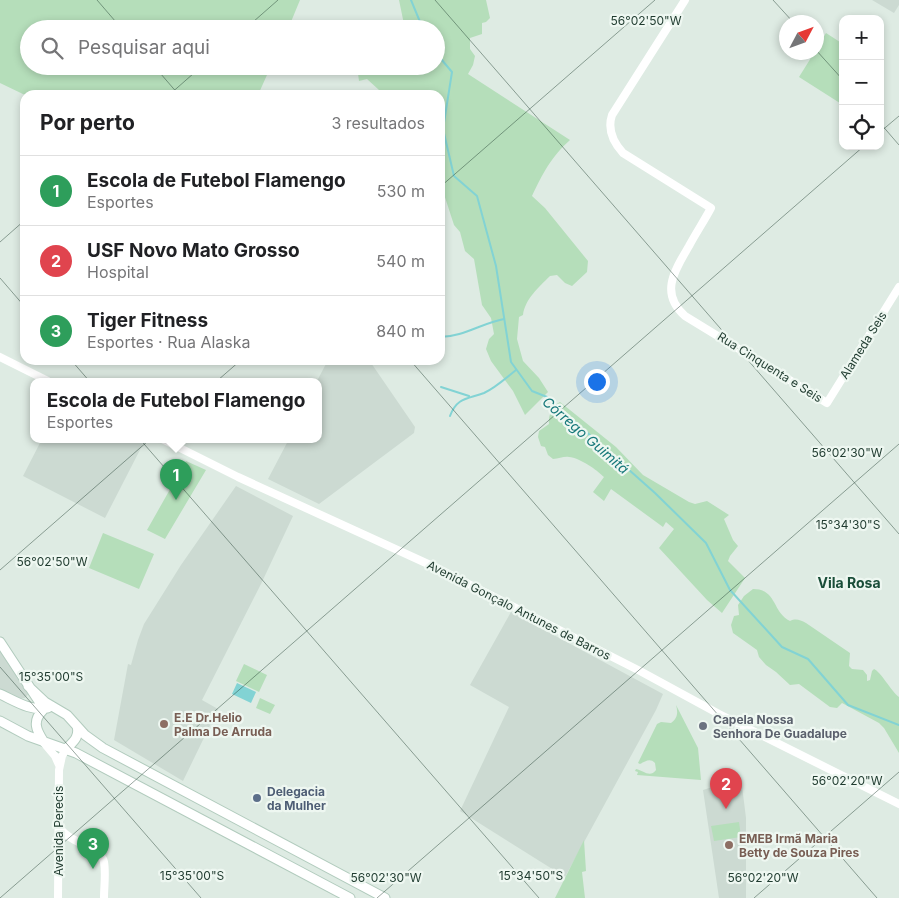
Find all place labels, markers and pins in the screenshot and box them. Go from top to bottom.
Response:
pin: 1 [160,459,192,500]
place label: E.E Dr.Helio Palma De Arruda [174,710,272,739]
place label: Capela Nossa Senhora De Guadalupe [713,712,847,741]
marker: E.E Dr.Helio Palma De Arruda [158,718,170,730]
marker: Capela Nossa Senhora De Guadalupe [697,720,709,732]
pin: 2 [710,768,742,809]
place label: Delegacia da Mulher [267,784,326,813]
marker: Delegacia da Mulher [251,792,263,804]
pin: 3 [77,828,109,869]
place label: EMEB Irmã Maria Betty de Souza Pires [739,831,859,860]
marker: EMEB Irmã Maria Betty de Souza Pires [723,839,735,851]

